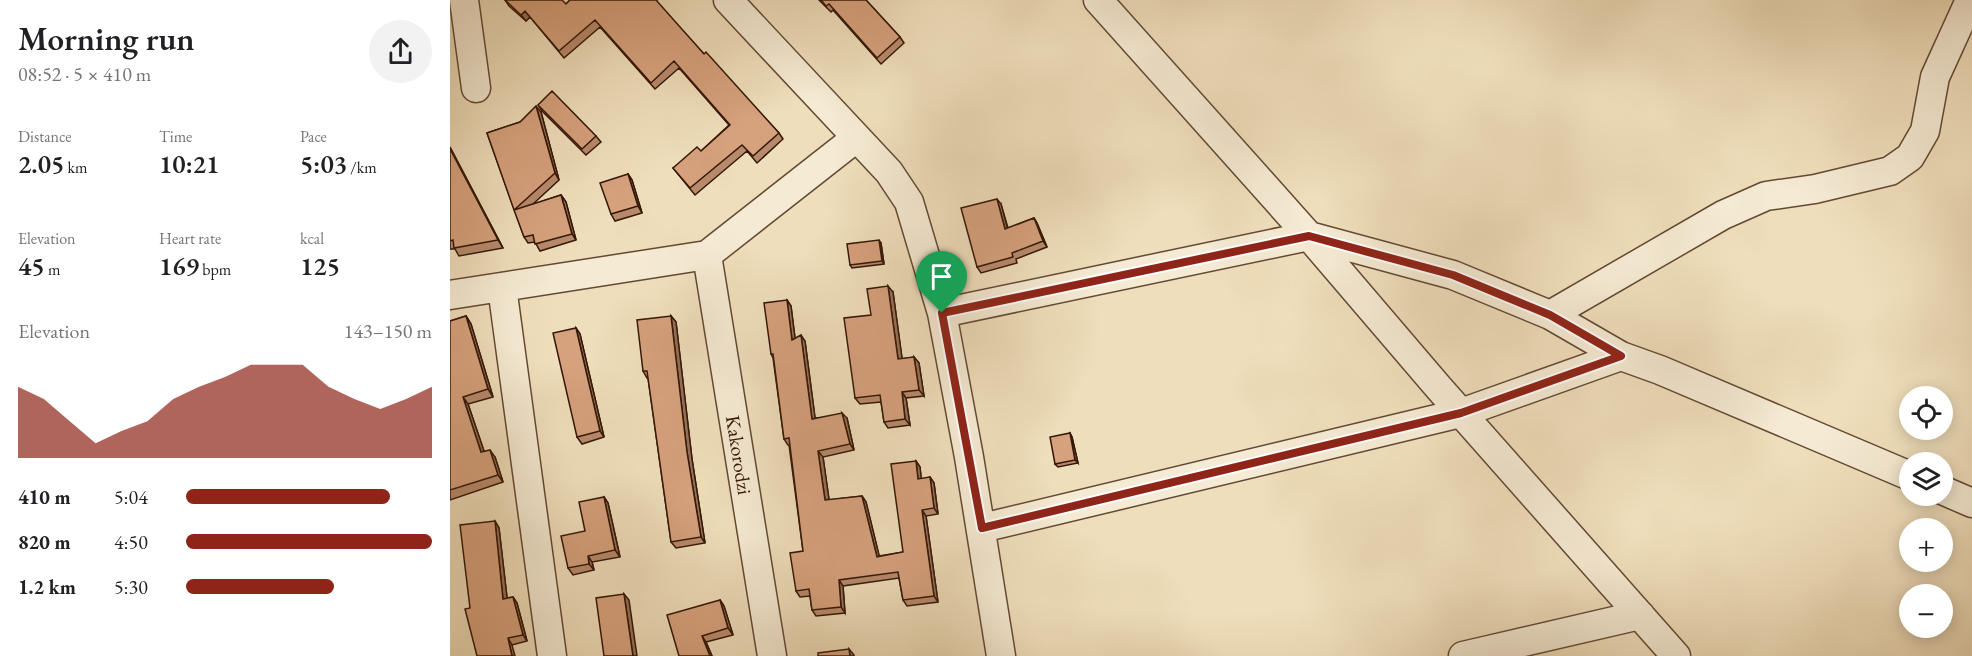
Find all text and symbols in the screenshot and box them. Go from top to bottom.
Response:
text: Morning run [18,17,195,60]
button: share [369,20,432,83]
text: 08:52 · 5 × 410 m [18,61,151,87]
text: Distance [18,126,71,147]
text: Time [159,126,192,147]
text: Pace [300,126,327,147]
text: 2.05 [18,147,64,181]
text: 10:21 [159,147,219,181]
text: 5:03 [300,147,347,181]
text: km [64,157,87,178]
text: /km [347,157,377,178]
text: Elevation [18,228,76,249]
text: Heart rate [159,228,221,249]
text: kcal [300,228,324,249]
text: 45 [18,249,45,283]
text: 169 [159,249,199,283]
text: 125 [300,249,340,283]
pin [916,251,967,313]
text: m [45,259,60,280]
text: bpm [199,259,231,280]
icon: arrive [925,260,958,293]
text: Elevation [18,318,90,344]
text: 143–150 m [344,318,432,344]
map controls [1899,386,1953,638]
button: locate [1899,386,1953,440]
street label: Kakorodzi [720,413,758,497]
button: layers [1899,452,1953,506]
text: 410 m [18,484,71,510]
text: 5:04 [114,484,148,510]
button: + [1899,518,1953,572]
text: 820 m [18,529,71,555]
text: 4:50 [114,529,148,555]
text: 1.2 km [18,574,76,600]
text: 5:30 [114,574,148,600]
button: − [1899,584,1953,638]

